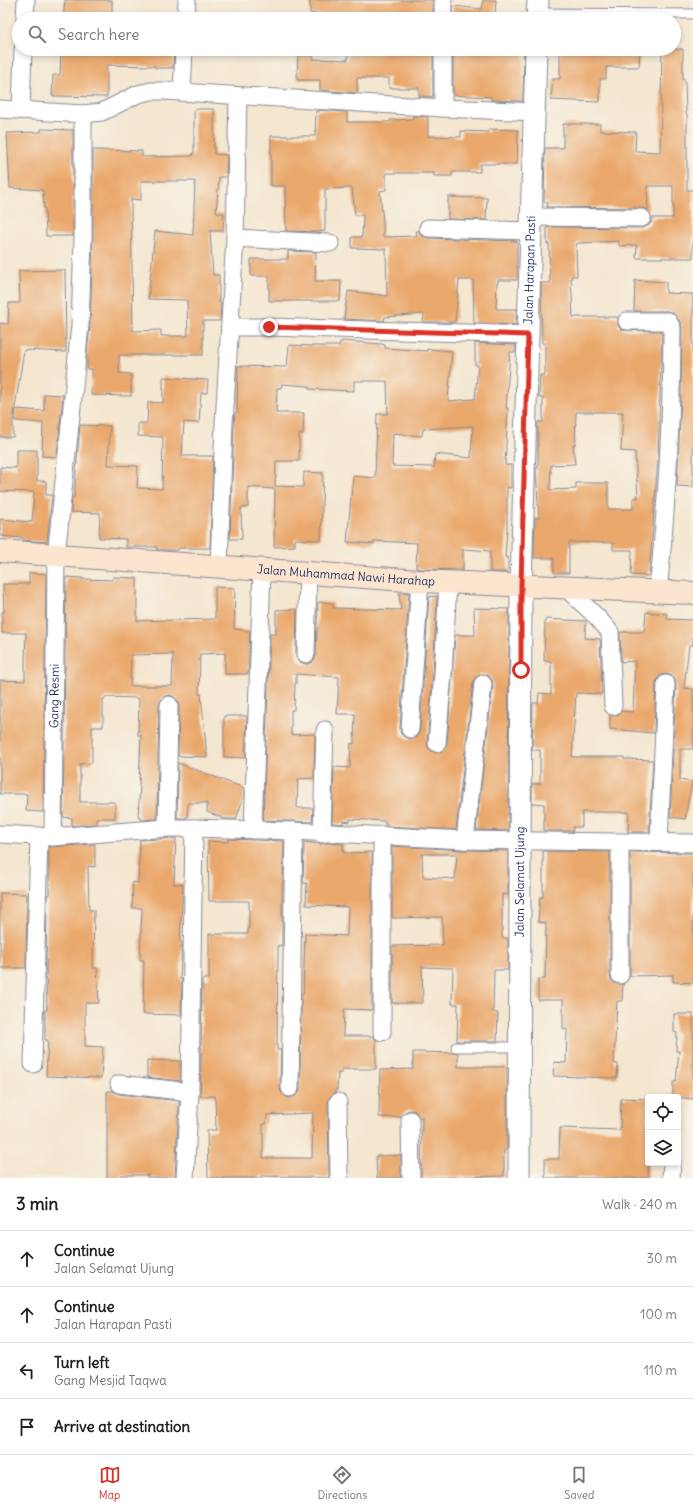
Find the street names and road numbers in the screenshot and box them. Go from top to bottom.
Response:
street label: Jalan Harapan Pasti [520,215,538,325]
street label: Jalan Muhammad Nawi Harahap [257,561,436,589]
street label: Gang Resmi [46,664,62,728]
street label: Jalan Selamat Ujung [512,827,527,937]

